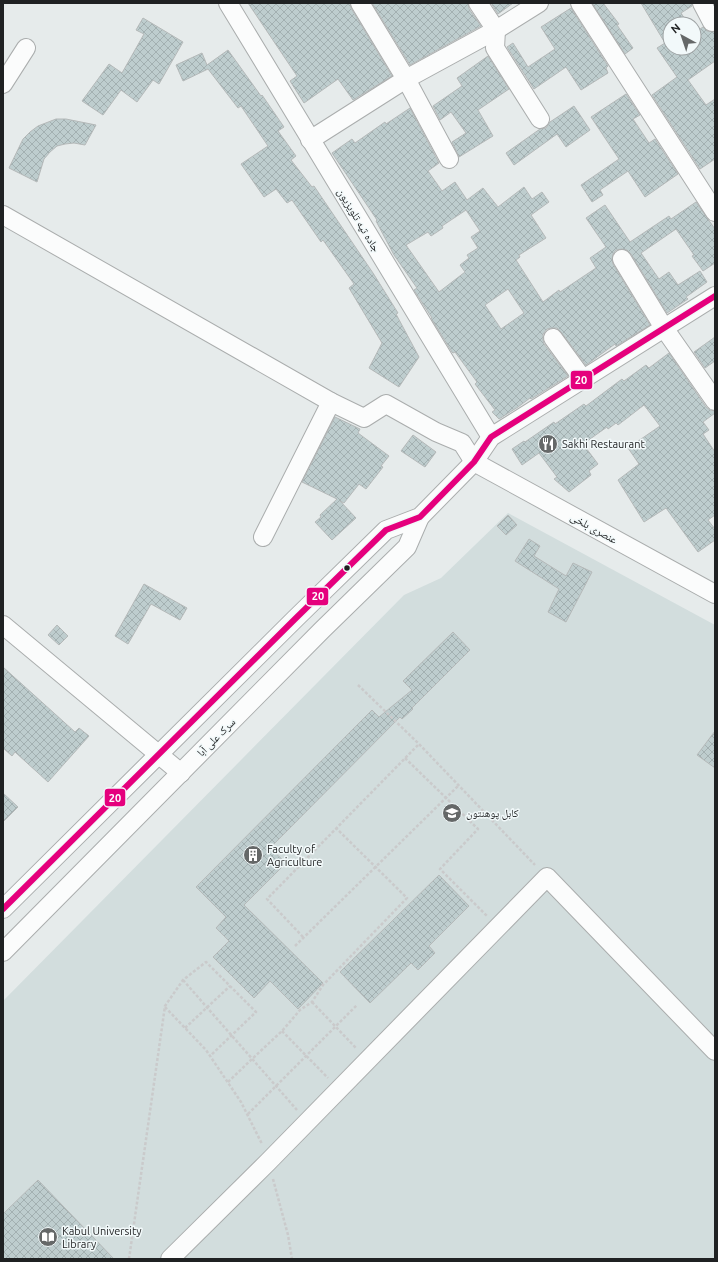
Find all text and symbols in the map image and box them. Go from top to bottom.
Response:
north arrow [662,16,702,56]
text: N [669,21,683,36]
street label: جاده تپه تلویزیون [334,186,383,254]
line badge: 20 [570,370,593,390]
text: 20 [575,374,587,386]
restaurant icon: Sakhi Restaurant [537,433,559,455]
place label: Sakhi Restaurant [562,438,645,450]
street label: عنصری بلخی [568,510,620,547]
unlabelled marker [342,563,352,573]
line badge: 20 [306,587,329,606]
text: 20 [312,590,324,602]
street label: سرک علی آبا [194,715,238,759]
line badge: 20 [104,788,126,807]
text: 20 [109,792,121,804]
school or university icon: کابل پوهنتون [441,802,463,824]
place label: کابل پوهنتون [466,807,519,820]
place label: Faculty of Agriculture [267,843,322,868]
building icon: Faculty of Agriculture [242,844,264,866]
place label: Kabul University Library [62,1225,142,1250]
library icon: Kabul University Library [37,1226,59,1248]

